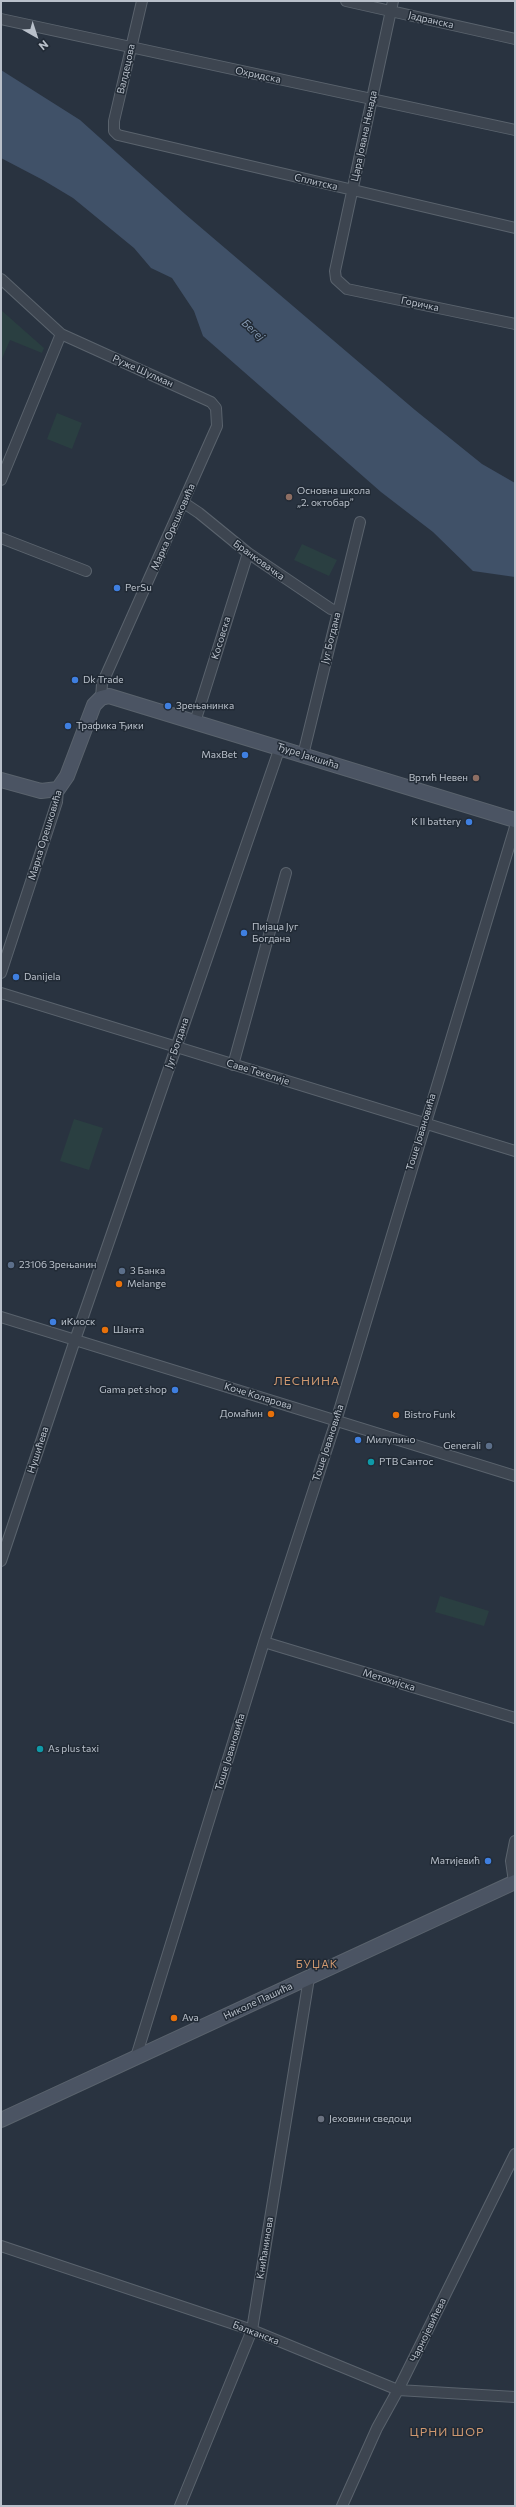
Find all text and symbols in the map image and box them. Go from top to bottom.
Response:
street label: Јадранска [407,9,455,31]
north arrow [16,16,56,56]
text: N [37,38,51,53]
street label: Валдецова [114,43,138,95]
street label: Охридска [234,64,282,86]
street label: Цара Јована Ненада [349,89,379,183]
street label: Сплитска [293,171,339,193]
street label: Горичка [400,294,440,314]
water label: Бегеј [239,316,267,344]
street label: Руже Шулман [111,352,175,390]
street label: Марка Орешковића [148,482,198,572]
place label: Основна школа „2. октобар” [297,485,370,508]
marker: Основна школа „2. октобар” [284,492,294,502]
street label: Бранковачка [231,537,287,583]
place label: PerSu [125,582,152,594]
marker: PerSu [112,583,122,593]
street label: Југ Богдана [319,611,343,665]
street label: Косовска [209,615,233,661]
place label: Dk Trade [83,674,123,686]
marker: Dk Trade [70,675,80,685]
place label: Зрењанинка [176,700,234,712]
marker: Зрењанинка [163,701,173,711]
place label: Трафика Ђики [76,720,144,732]
marker: Трафика Ђики [63,721,73,731]
street label: Ђуре Јакшића [275,740,341,772]
place label: MaxBet [201,749,237,761]
marker: MaxBet [240,750,250,760]
place label: Вртић Невен [409,772,468,784]
marker: Вртић Невен [471,773,481,783]
street label: Марка Орешковића [26,788,64,882]
place label: K II battery [411,816,461,828]
marker: K II battery [464,817,474,827]
place label: Пијаца Југ Богдана [252,921,298,944]
marker: Пијаца Југ Богдана [239,928,249,938]
place label: Danijela [24,971,60,983]
marker: Danijela [11,972,21,982]
street label: Југ Богдана [163,1016,191,1070]
street label: Саве Текелије [225,1057,291,1087]
street label: Тоше Јовановића [404,1092,438,1172]
place label: 23106 Зрењанин [19,1259,97,1271]
marker: 23106 Зрењанин [6,1260,16,1270]
place label: 3 Банка [130,1265,165,1277]
marker: 3 Банка [117,1266,127,1276]
place label: Melange [127,1278,166,1290]
marker: Melange [114,1279,124,1289]
place label: иКиоск [61,1316,95,1328]
marker: иКиоск [48,1317,58,1327]
place label: Шанта [113,1324,144,1336]
marker: Шанта [100,1325,110,1335]
district label: ЛЕСНИНА [274,1374,340,1388]
street label: Коче Коларова [223,1380,293,1412]
place label: Gama pet shop [99,1384,167,1396]
marker: Gama pet shop [170,1385,180,1395]
street label: Тоше Јовановића [310,1403,346,1483]
place label: Домаћин [220,1408,263,1420]
marker: Домаћин [266,1409,276,1419]
place label: Bistro Funk [404,1409,456,1421]
marker: Bistro Funk [391,1410,401,1420]
street label: Нушићева [25,1425,51,1475]
place label: Милупино [366,1434,415,1446]
marker: Милупино [353,1435,363,1445]
place label: Generali [443,1440,481,1452]
marker: Generali [484,1441,494,1451]
place label: РТВ Сантос [379,1456,433,1468]
marker: РТВ Сантос [366,1457,376,1467]
street label: Метохијска [361,1666,417,1694]
street label: Тоше Јовановића [213,1712,247,1792]
place label: As plus taxi [48,1743,99,1755]
marker: As plus taxi [35,1744,45,1754]
place label: Матијевић [430,1855,480,1867]
marker: Матијевић [483,1856,493,1866]
district label: БУЏАК [296,1957,338,1971]
street label: Николе Пашића [222,1980,294,2022]
place label: Ava [182,2012,199,2024]
marker: Ava [169,2013,179,2023]
place label: Јеховини сведоци [329,2113,412,2125]
marker: Јеховини сведоци [316,2114,326,2124]
street label: Книћанинова [254,2216,276,2280]
street label: Чарнојевићева [407,2296,449,2364]
street label: Балканска [231,2319,281,2347]
district label: ЦРНИ ШОР [410,2425,484,2439]

